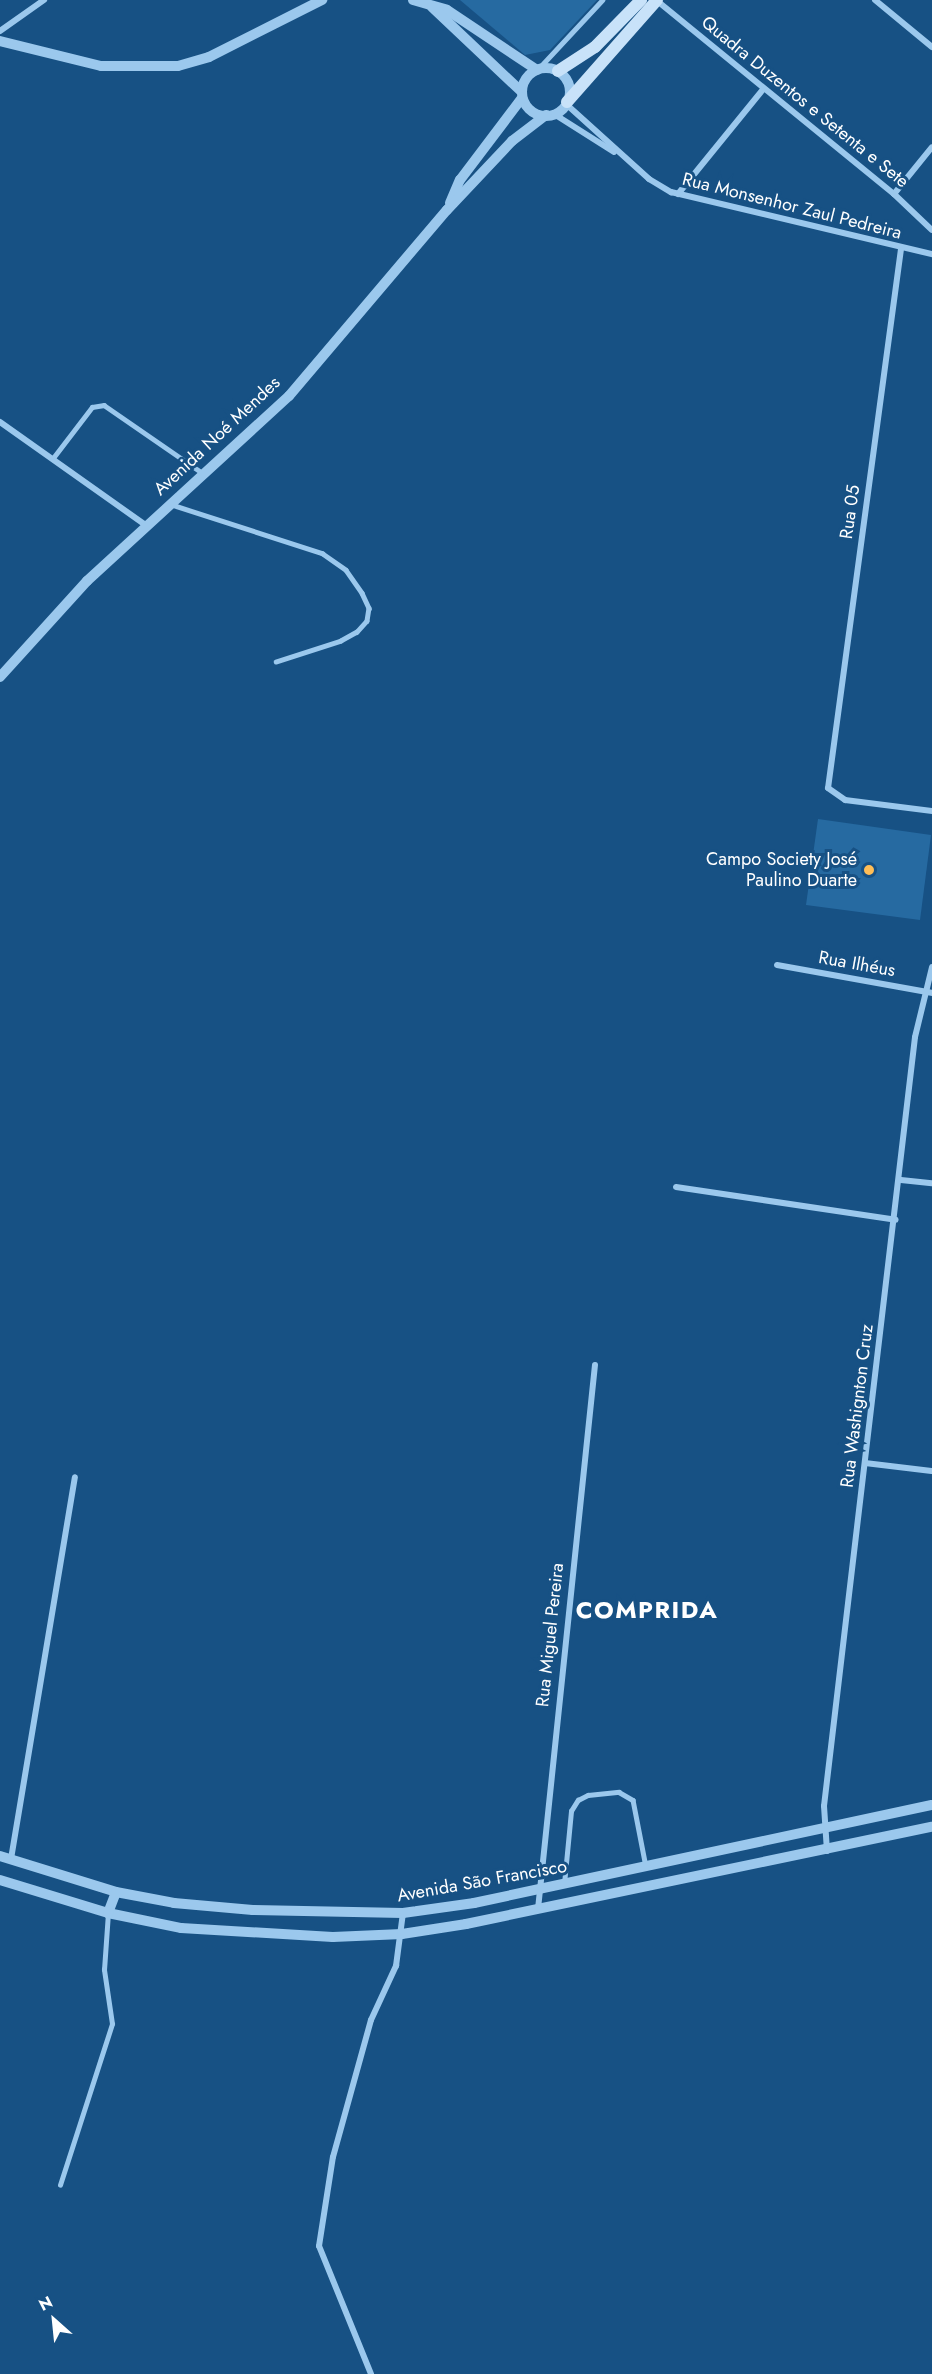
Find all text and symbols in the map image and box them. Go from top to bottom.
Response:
street label: Quadra Duzentos e Setenta e Sete [697,12,913,192]
street label: Rua Monsenhor Zaul Pedreira [680,168,904,244]
street label: Avenida Noé Mendes [149,372,285,500]
street label: Rua 05 [836,483,864,541]
place label: Campo Society José Paulino Duarte [706,849,857,892]
marker: Campo Society José Paulino Duarte [862,863,876,877]
street label: Rua Ilhéus [817,947,897,981]
street label: Rua Washignton Cruz [836,1323,878,1489]
street label: Rua Miguel Pereira [532,1562,568,1708]
district label: COMPRIDA [576,1596,718,1624]
street label: Avenida São Francisco [395,1855,569,1907]
north arrow [24,2290,84,2350]
text: N [35,2290,56,2317]

